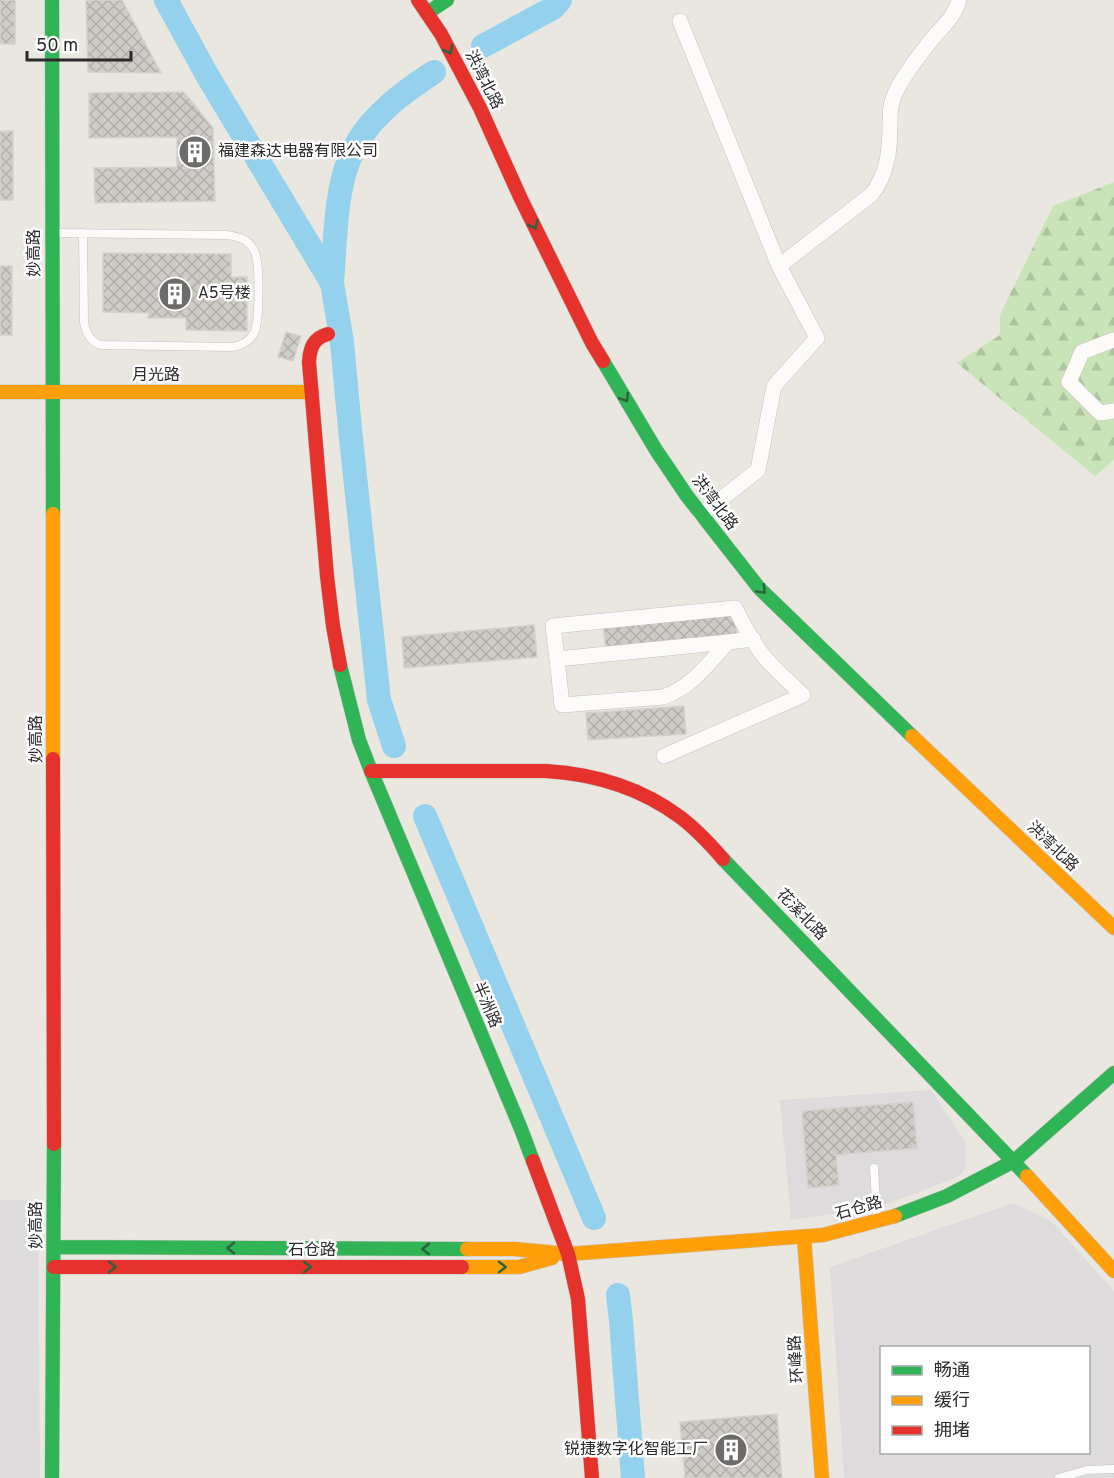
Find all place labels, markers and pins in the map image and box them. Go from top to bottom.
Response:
building icon: 福建森达电器有限公司 [177,134,213,170]
place label: 福建森达电器有限公司 [218,142,378,162]
building icon: A5号楼 [157,276,193,312]
place label: A5号楼 [198,284,251,304]
building icon: 锐捷数字化智能工厂 [713,1432,749,1468]
place label: 锐捷数字化智能工厂 [564,1440,708,1460]

